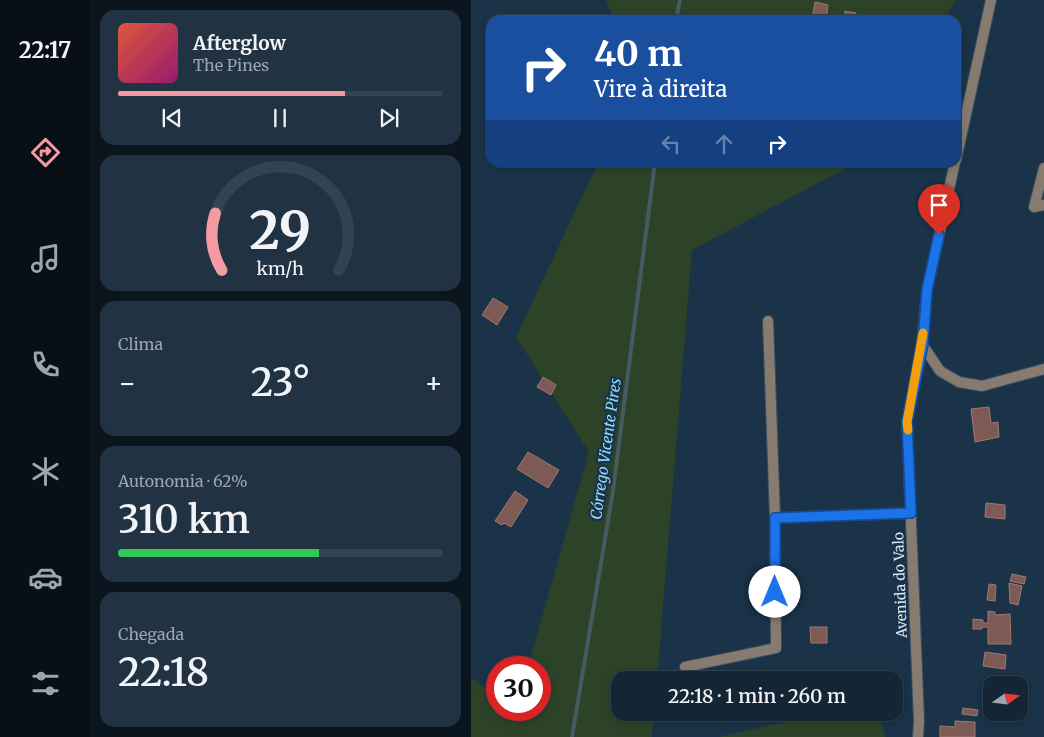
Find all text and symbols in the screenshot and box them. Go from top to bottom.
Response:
text: Afterglow [193,31,286,55]
text: 40 m [594,32,682,76]
icon: right [511,35,576,100]
text: 22:17 [19,36,71,64]
text: The Pines [193,55,269,75]
text: Vire à direita [594,75,727,103]
icon: previous [158,104,186,132]
icon: pause [266,104,294,132]
icon: next [375,104,403,132]
icon: left [657,130,685,158]
icon: ahead [710,130,738,158]
icon: right [763,130,791,158]
icon: directions [28,135,63,170]
pin [918,184,960,235]
icon: arrive [925,191,953,219]
text: 29 [250,198,311,263]
icon: music [28,241,63,276]
text: km/h [257,257,304,280]
text: Clima [118,334,163,354]
icon: phone [28,347,63,382]
text: 23° [251,359,310,406]
text: − [118,365,137,401]
text: + [424,365,443,401]
water label: Córrego Vicente Pires [586,377,625,521]
icon: climate [28,454,63,489]
text: Autonomia · 62% [118,471,248,491]
text: 310 km [118,496,250,543]
street label: Avenida do Valo [889,532,911,639]
icon: car [28,560,63,595]
position arrow [748,565,800,617]
text: Chegada [118,624,184,644]
text: 22:18 [118,649,209,696]
speed limit sign: 30 [486,656,551,721]
icon: filters [28,666,63,701]
north arrow [983,676,1029,721]
map controls [983,676,1028,721]
text: 22:18 · 1 min · 260 m [668,684,846,708]

